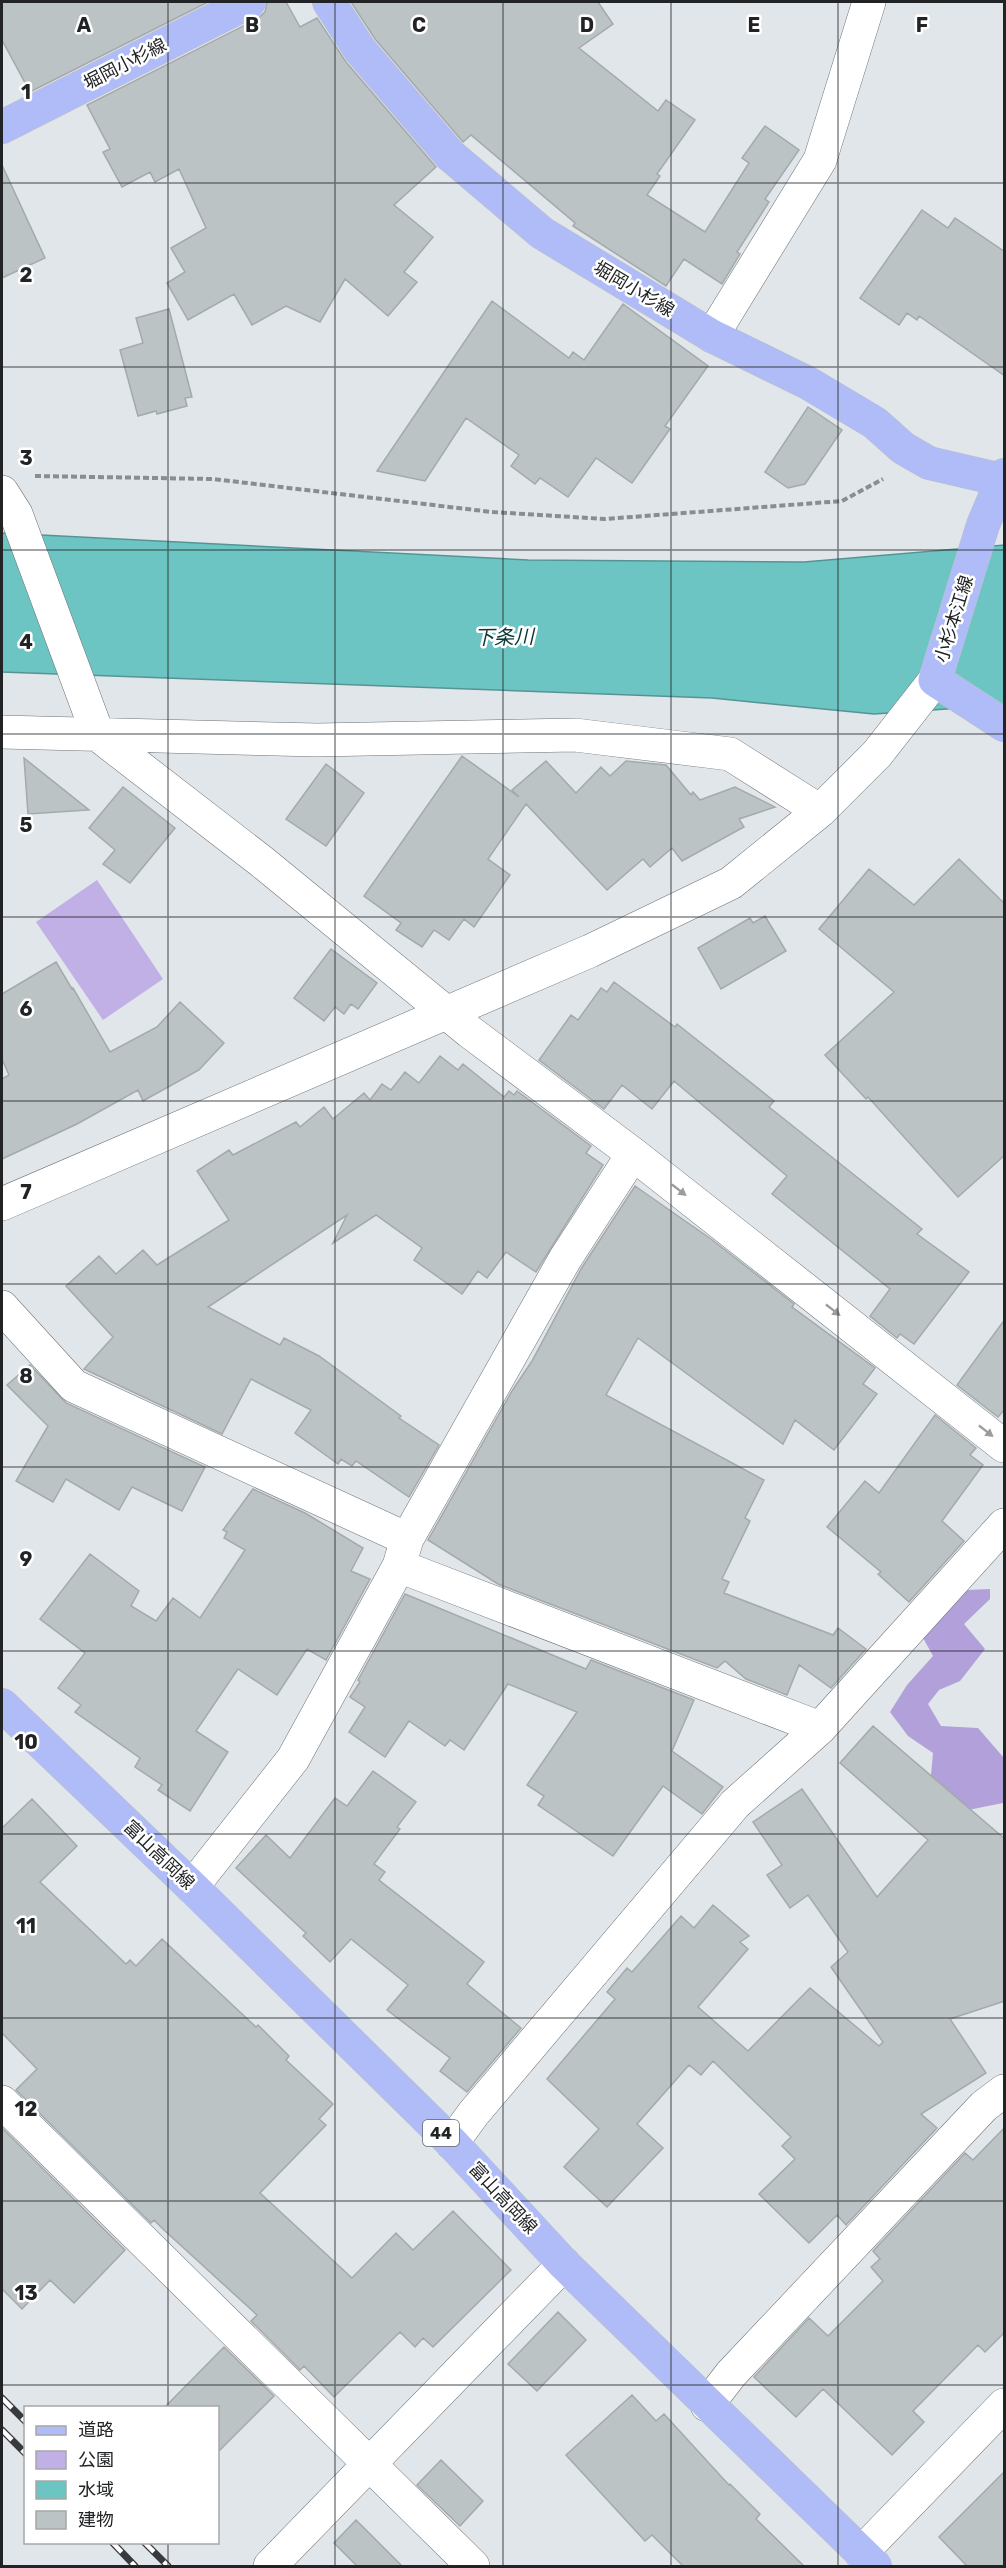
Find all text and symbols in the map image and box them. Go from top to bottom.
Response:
text: A [77,13,92,37]
text: B [245,13,259,37]
text: C [412,13,426,37]
text: D [580,13,594,37]
text: E [748,13,760,37]
text: F [916,13,928,37]
street label: 堀岡小杉線 [80,34,170,94]
text: 1 [21,80,31,104]
street label: 堀岡小杉線 [590,256,678,322]
text: 2 [20,263,33,287]
text: 3 [19,446,33,470]
street label: 小杉本江線 [930,573,978,665]
water label: 下条川 [474,624,536,650]
text: 4 [19,630,33,654]
text: 5 [20,813,33,837]
text: 6 [19,997,33,1021]
text: 7 [20,1180,32,1204]
one-way arrow [672,1183,687,1195]
one-way arrow [825,1304,840,1316]
text: 8 [19,1364,33,1388]
one-way arrow [978,1425,994,1438]
text: 9 [20,1547,33,1571]
text: 10 [14,1730,38,1754]
street label: 富山高岡線 [119,1816,199,1894]
text: 11 [16,1914,36,1938]
text: 12 [15,2097,37,2121]
road number: 44 [423,2120,459,2146]
street label: 富山高岡線 [464,2158,542,2238]
text: 13 [14,2281,38,2305]
legend [24,2406,219,2544]
text: 道路 [78,2419,114,2441]
text: 公園 [78,2449,114,2471]
text: 水域 [78,2479,114,2501]
text: 建物 [78,2509,114,2531]

